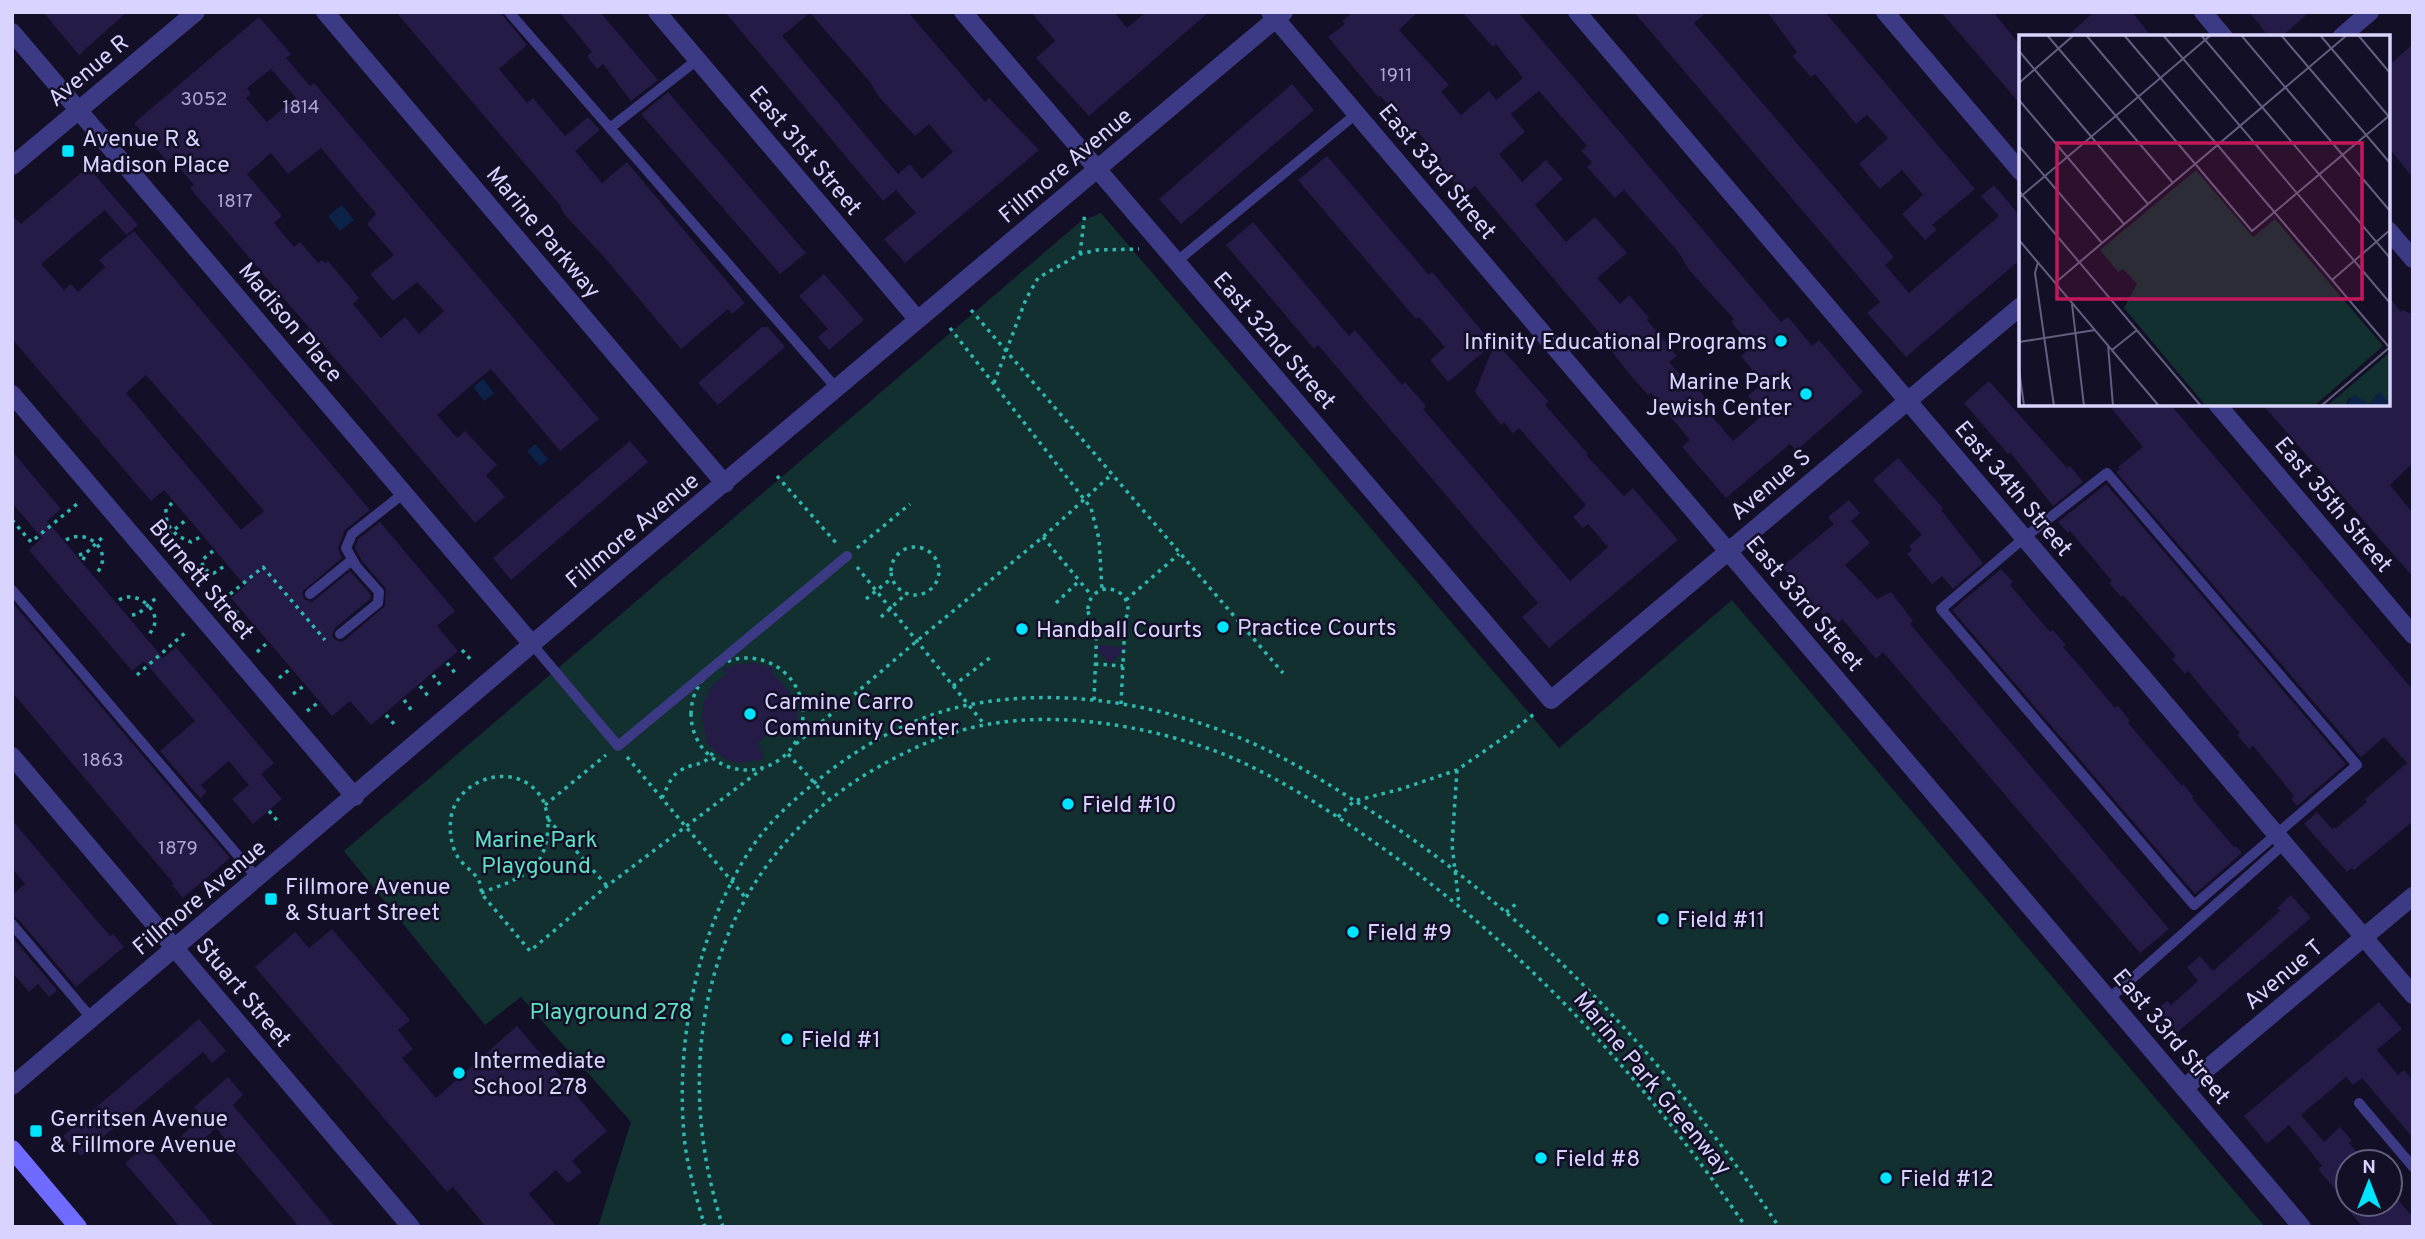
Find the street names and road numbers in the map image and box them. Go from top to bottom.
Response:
street label: Avenue R [43,29,136,114]
street label: East 31st Street [741,81,867,222]
street label: East 33rd Street [1371,99,1501,246]
street label: Fillmore Avenue [994,103,1139,231]
street label: Marine Parkway [478,162,606,306]
street label: Madison Place [231,258,348,389]
street label: East 32nd Street [1205,267,1341,416]
street label: East 34th Street [1947,416,2077,563]
street label: East 35th Street [2267,432,2397,579]
street label: Avenue S [1725,444,1818,528]
street label: Fillmore Avenue [561,468,706,596]
street label: Burnett Street [141,515,259,647]
street label: East 33rd Street [1738,531,1868,678]
street label: Fillmore Avenue [128,835,273,963]
street label: Stuart Street [188,933,296,1054]
street label: Avenue T [2239,934,2330,1017]
street label: East 33rd Street [2105,964,2235,1111]
street label: Marine Park Greenway [1566,987,1737,1183]

